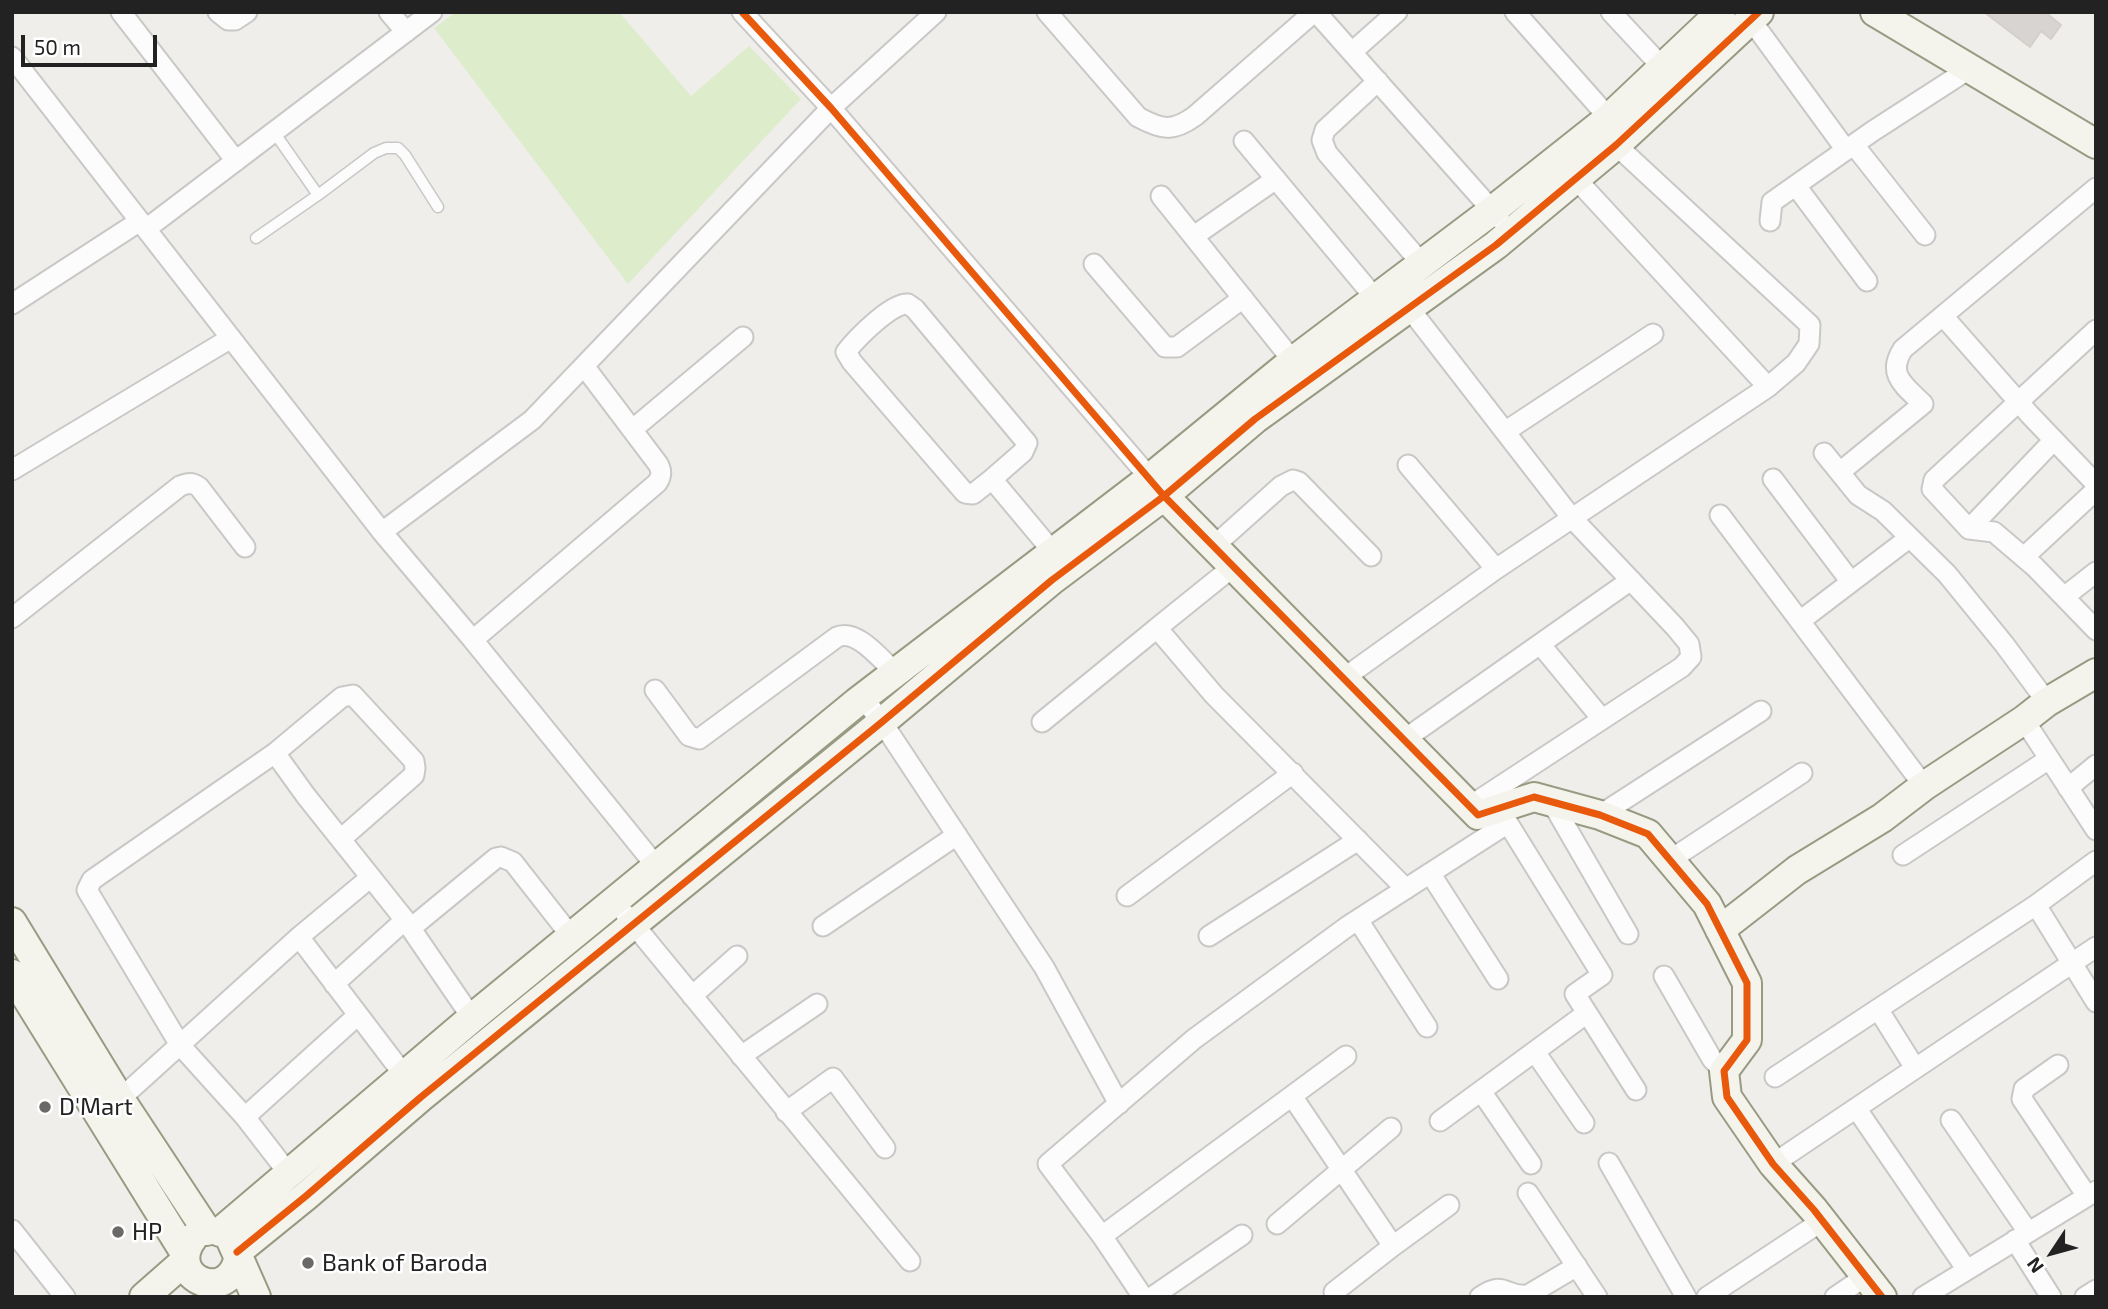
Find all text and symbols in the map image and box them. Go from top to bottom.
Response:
scale bar [24,21,161,65]
text: 50 m [34,34,81,59]
place label: D'Mart [59,1093,133,1121]
marker: D'Mart [37,1099,53,1115]
place label: HP [132,1218,162,1246]
north arrow [2017,1218,2087,1288]
marker: HP [110,1224,126,1240]
place label: Bank of Baroda [322,1249,488,1277]
text: N [2021,1253,2048,1278]
marker: Bank of Baroda [300,1255,316,1271]

